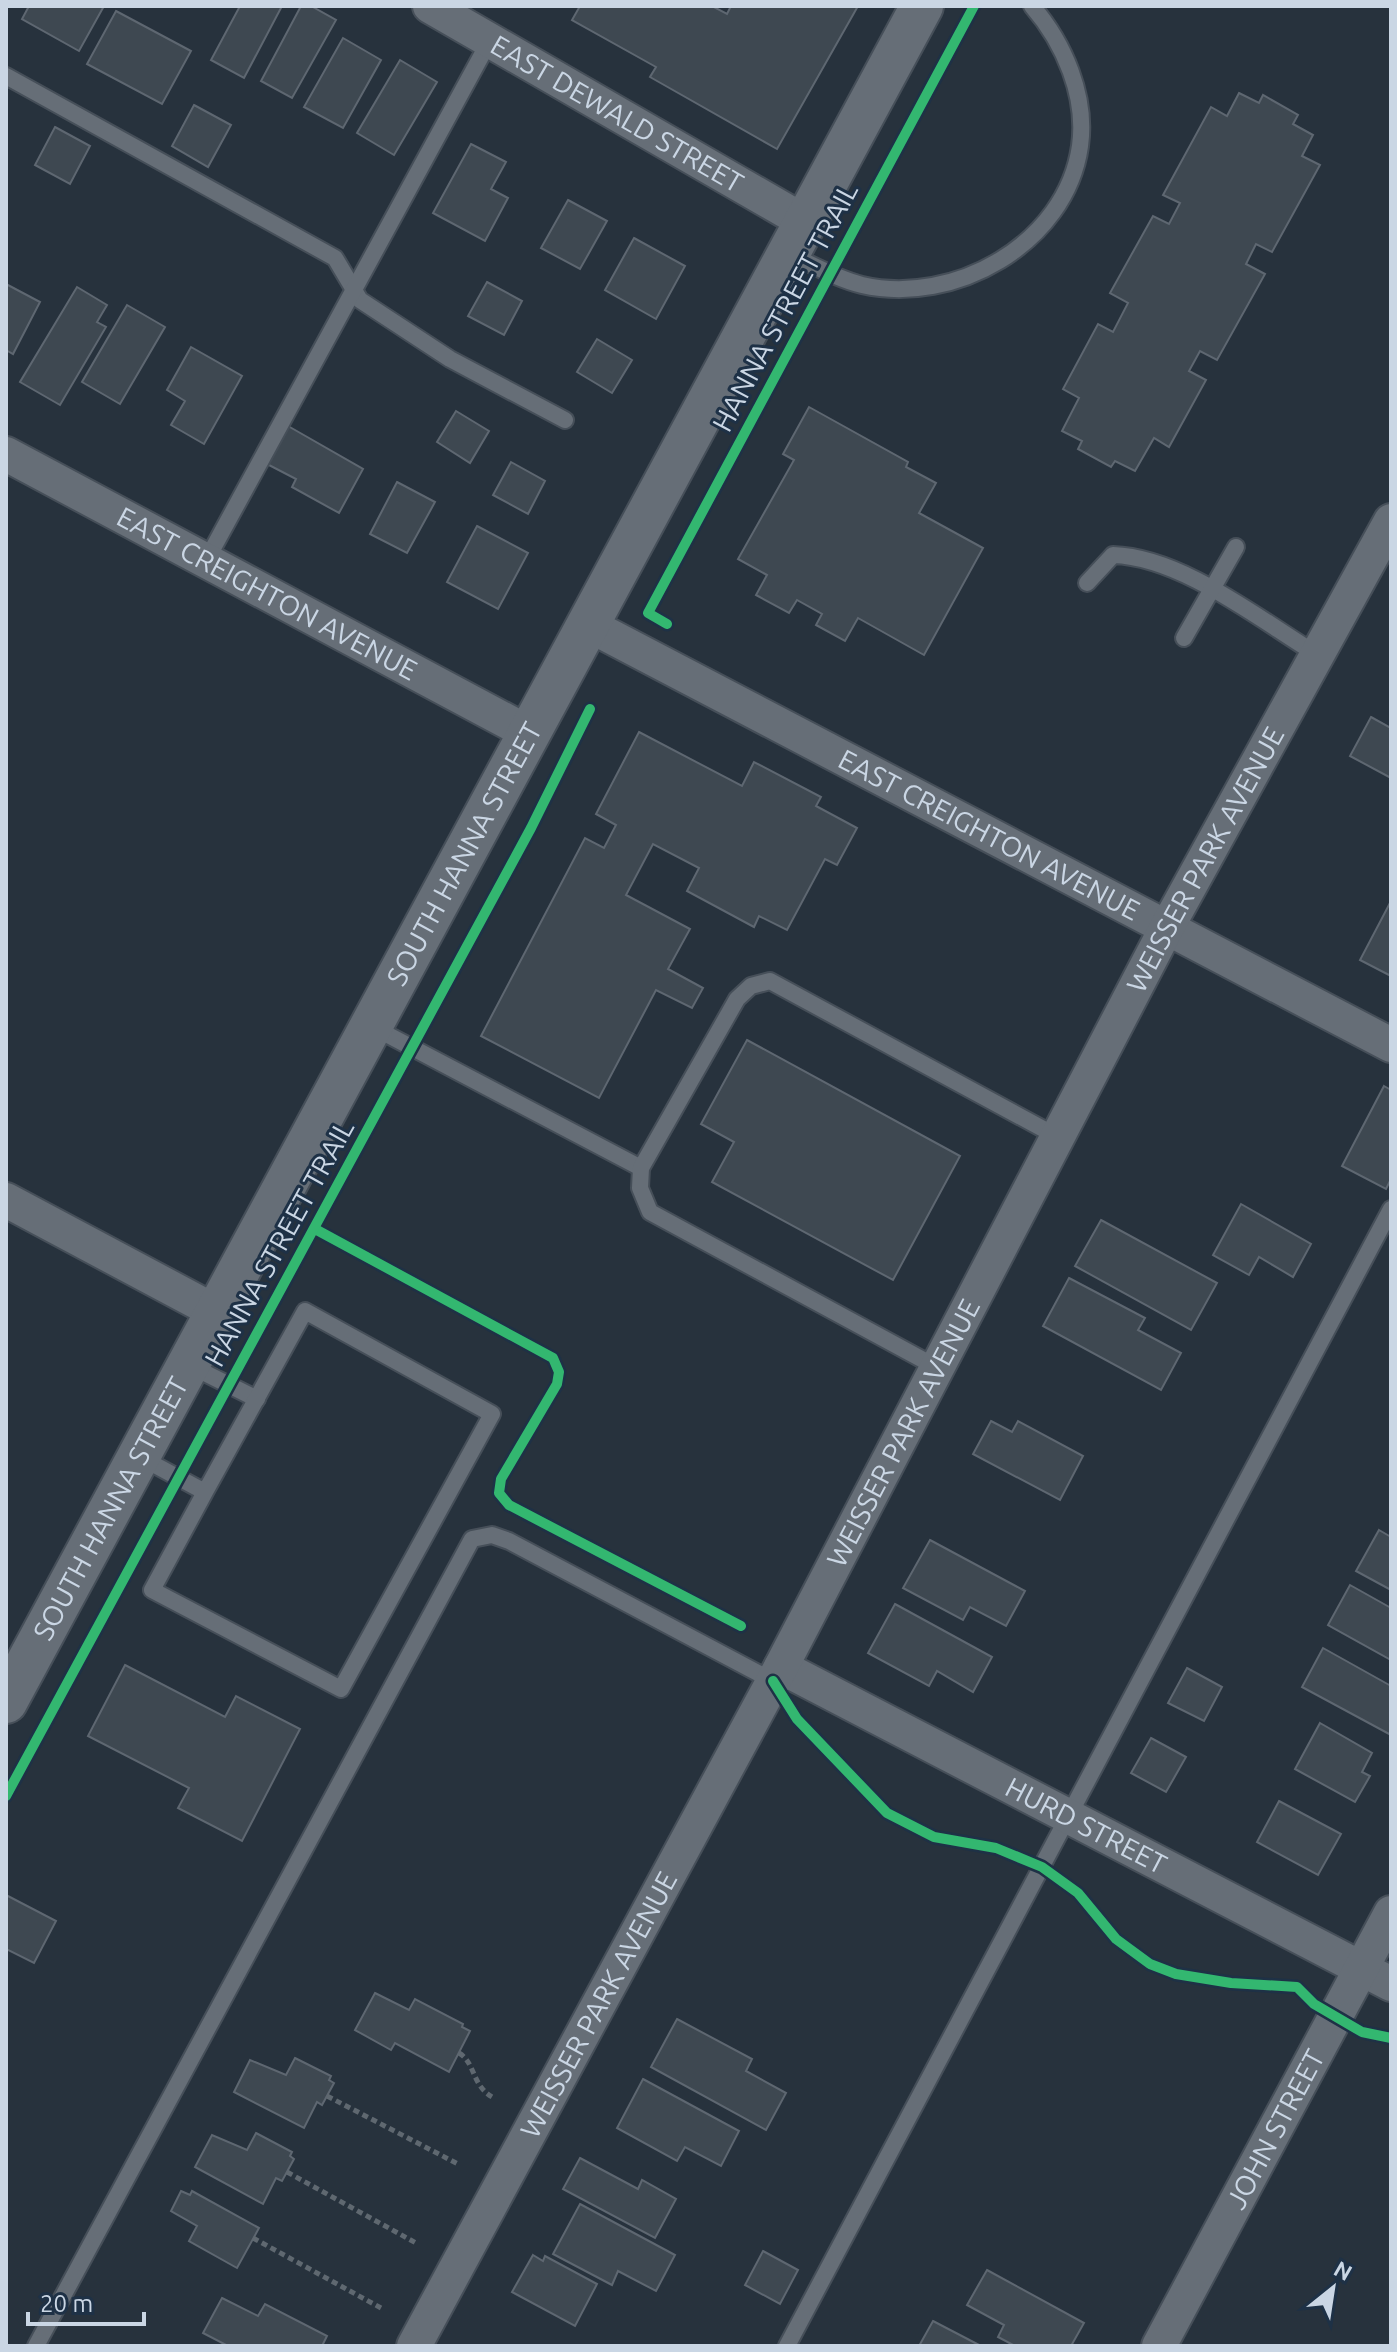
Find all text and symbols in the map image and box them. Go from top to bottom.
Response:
street label: EAST DEWALD STREET [486,29,749,198]
street label: HANNA STREET TRAIL [706,177,863,436]
street label: EAST CREIGHTON AVENUE [112,500,423,686]
street label: SOUTH HANNA STREET [380,716,547,990]
street label: WEISSER PARK AVENUE [1120,721,1290,997]
street label: EAST CREIGHTON AVENUE [834,743,1145,926]
street label: HANNA STREET TRAIL [198,1114,359,1371]
street label: WEISSER PARK AVENUE [820,1293,985,1572]
street label: SOUTH HANNA STREET [27,1371,194,1645]
street label: HURD STREET [1001,1771,1173,1880]
street label: WEISSER PARK AVENUE [514,1866,682,2143]
street label: JOHN STREET [1219,2044,1330,2214]
north arrow [1293,2248,1373,2328]
text: N [1330,2255,1357,2285]
scale bar [28,2276,144,2326]
text: 20 m [40,2290,93,2317]

